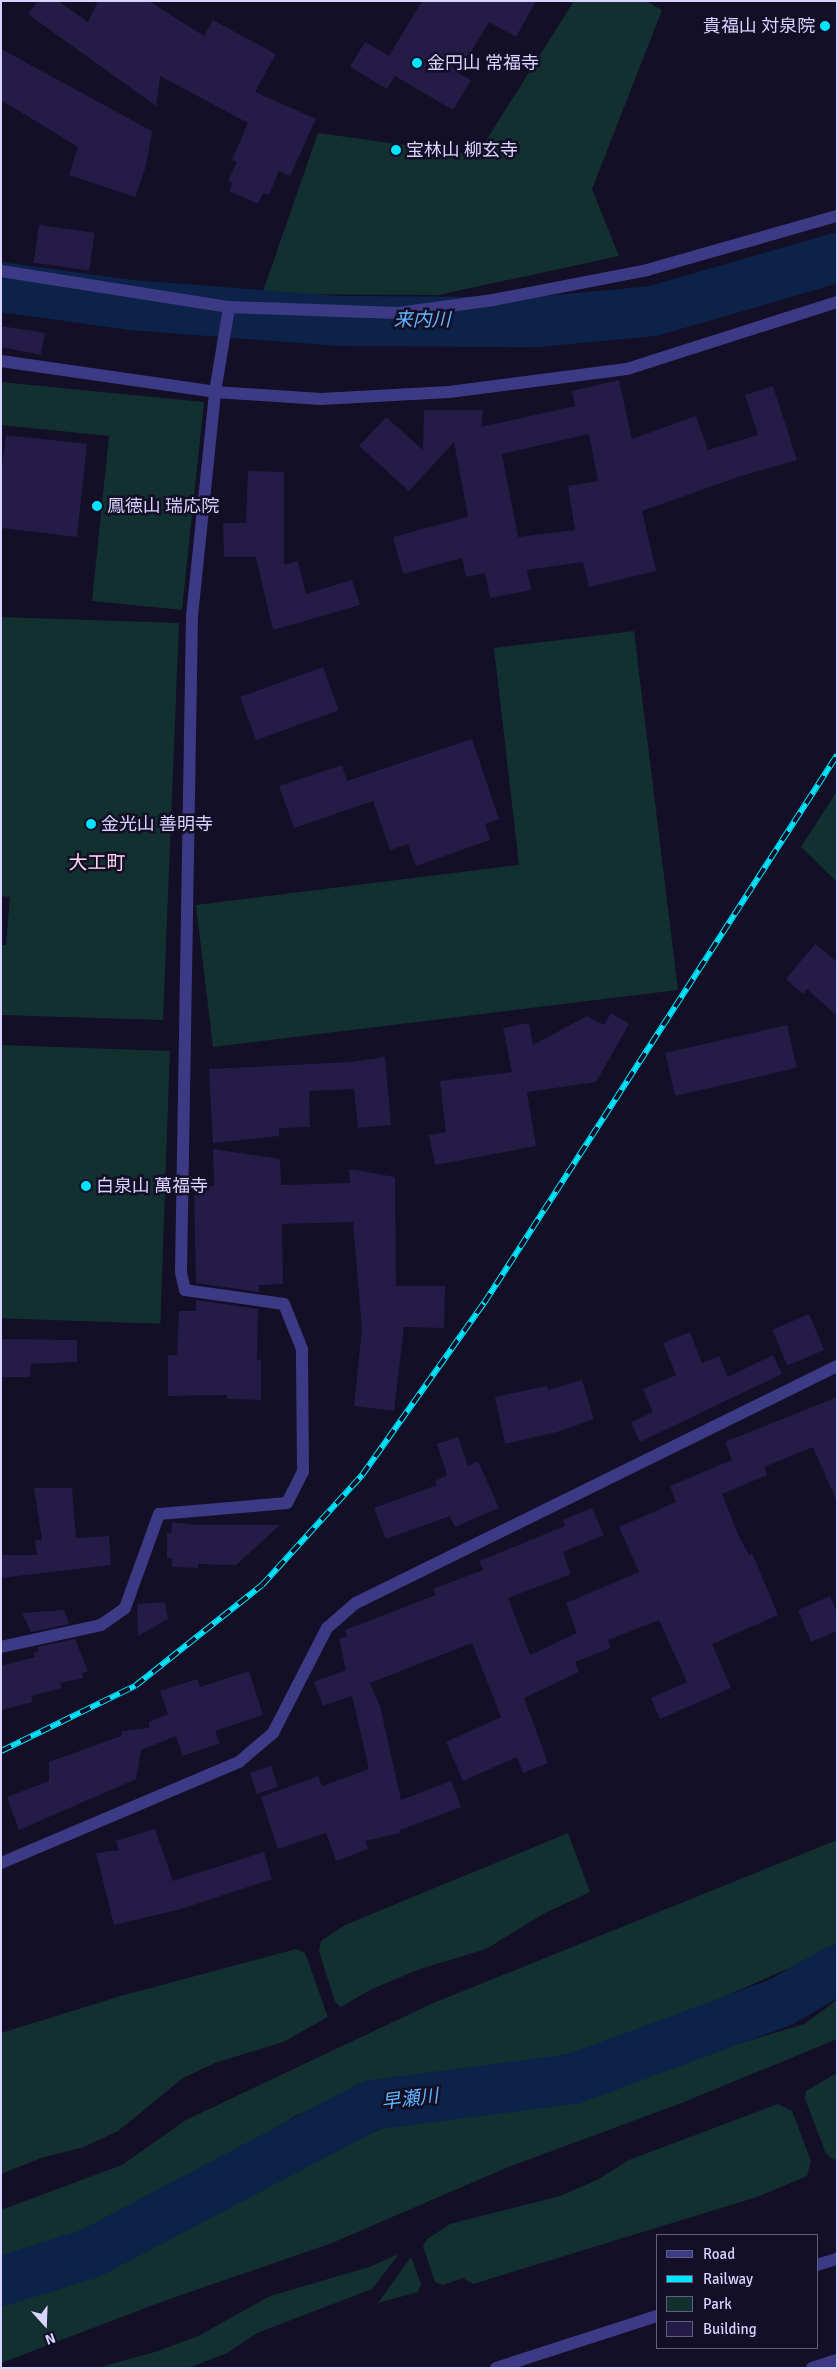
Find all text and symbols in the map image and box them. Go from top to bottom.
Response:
place label: 貴福山 対泉院 [703,15,815,37]
marker: 貴福山 対泉院 [819,20,831,32]
place label: 金円山 常福寺 [427,52,539,74]
marker: 金円山 常福寺 [411,57,423,69]
place label: 宝林山 柳玄寺 [406,139,518,161]
marker: 宝林山 柳玄寺 [390,144,402,156]
water label: 来内川 [394,310,450,332]
place label: 鳳徳山 瑞応院 [107,495,219,517]
marker: 鳳徳山 瑞応院 [91,500,103,512]
place label: 金光山 善明寺 [101,813,213,835]
marker: 金光山 善明寺 [85,818,97,830]
district label: 大工町 [69,853,125,875]
place label: 白泉山 萬福寺 [96,1175,208,1197]
marker: 白泉山 萬福寺 [80,1180,92,1192]
water label: 早瀬川 [380,2085,440,2115]
legend [656,2234,818,2349]
text: Road [703,2245,735,2263]
text: Railway [703,2270,753,2288]
text: Park [703,2295,732,2313]
north arrow [20,2299,70,2349]
text: Building [703,2320,757,2338]
text: N [43,2329,58,2348]

